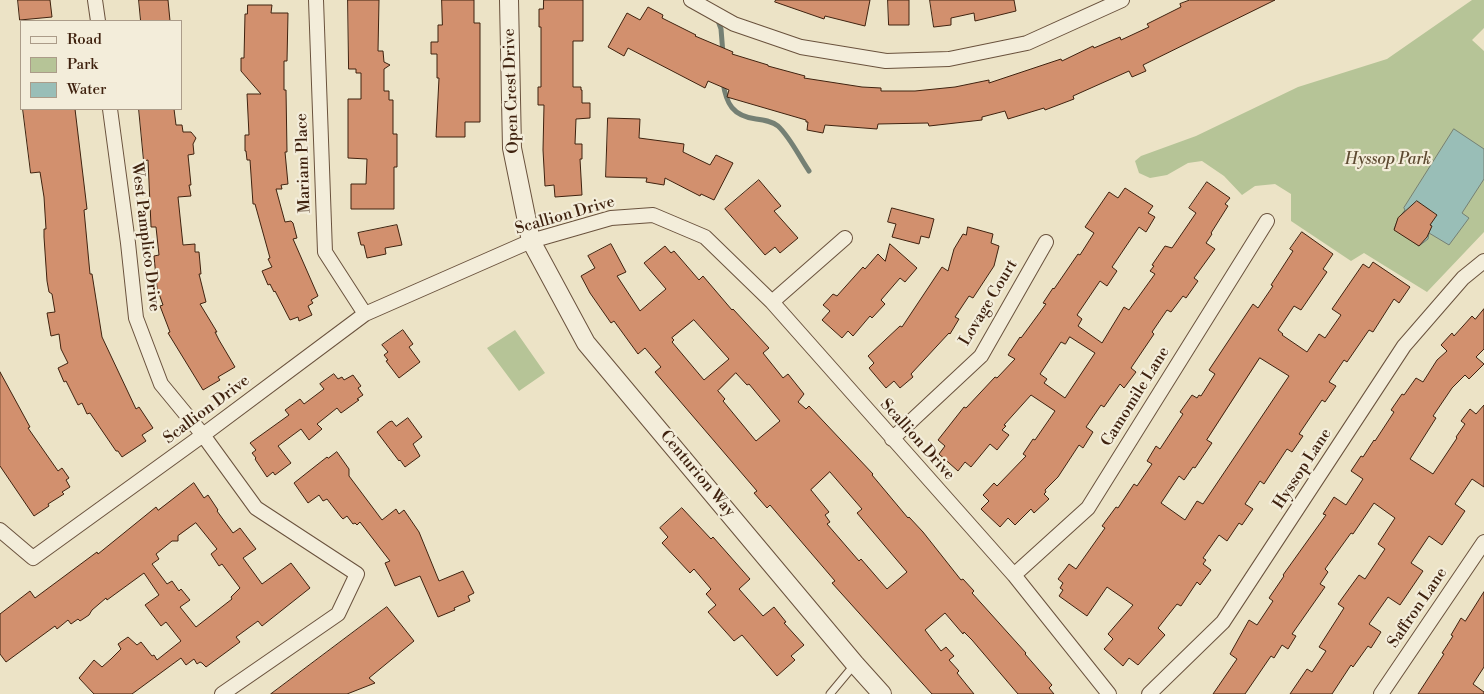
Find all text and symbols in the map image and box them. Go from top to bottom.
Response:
legend [20,20,182,110]
street label: Open Crest Drive [500,28,524,154]
text: Road [67,30,102,49]
text: Park [67,55,98,74]
text: Water [67,80,106,99]
street label: Mariam Place [293,113,315,213]
park label: Hyssop Park [1345,150,1431,170]
street label: West Pamplico Drive [126,161,164,313]
street label: Scallion Drive [513,193,617,239]
street label: Lovage Court [956,257,1022,349]
street label: Camomile Lane [1098,344,1174,450]
street label: Scallion Drive [160,371,254,449]
street label: Scallion Drive [876,395,958,485]
street label: Hyssop Lane [1270,425,1336,513]
street label: Centurion Way [655,427,739,521]
street label: Saffron Lane [1384,564,1452,652]

